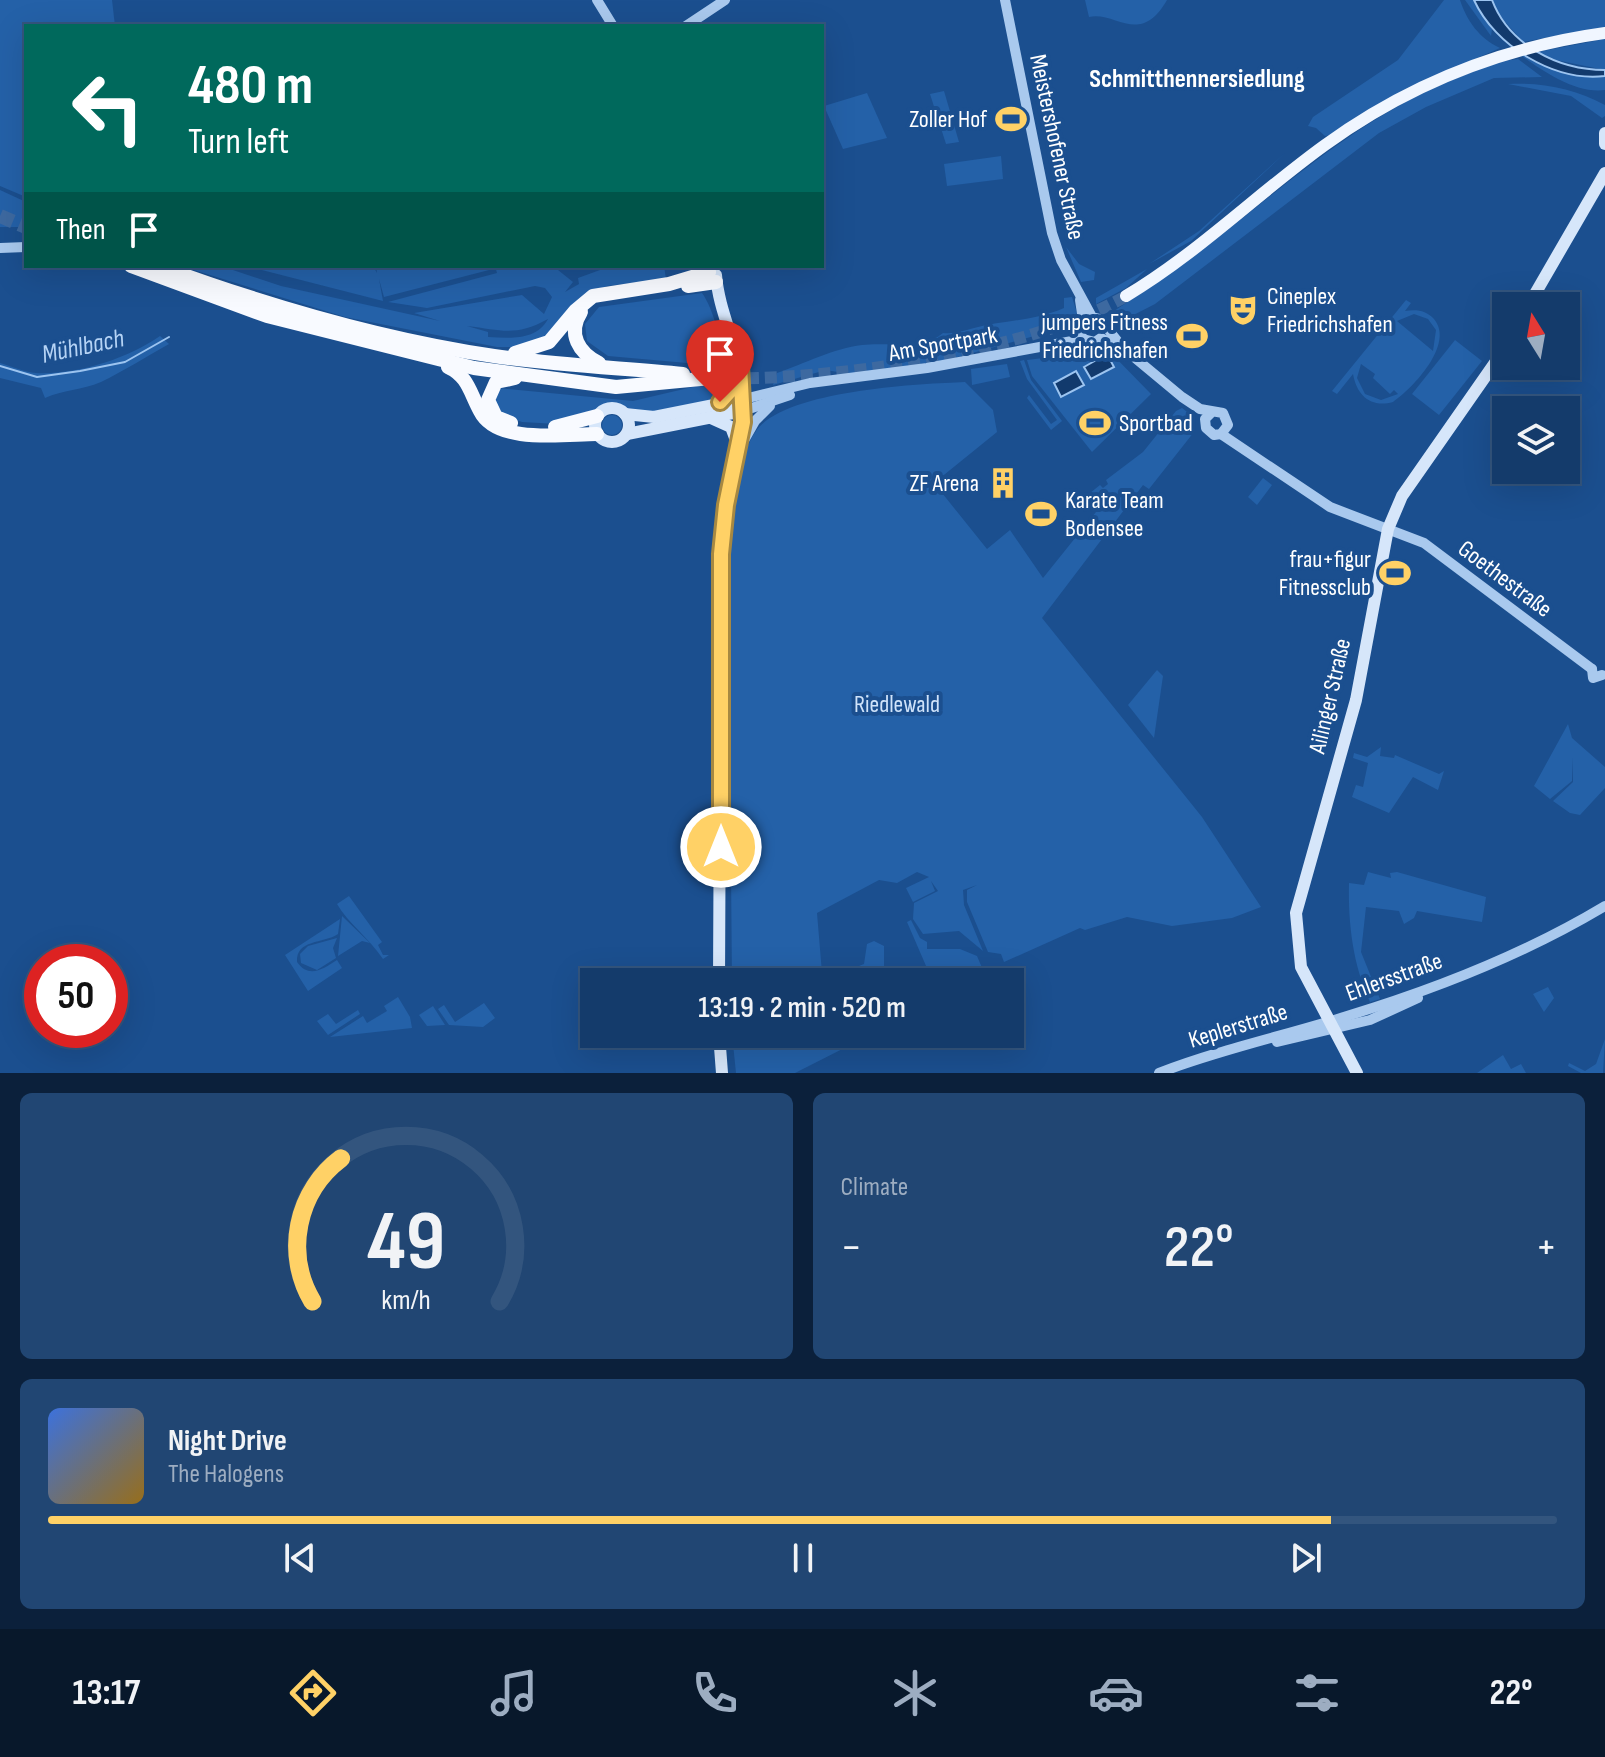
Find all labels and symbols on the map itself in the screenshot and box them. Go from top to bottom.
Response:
street label: Meistershofener Straße [1023,52,1091,242]
district label: Schmitthennersiedlung [1089,64,1305,95]
sports icon: Zoller Hof [994,102,1028,136]
place label: Zoller Hof [909,105,988,134]
place label: Cineplex Friedrichshafen [1267,282,1393,339]
north arrow [1492,292,1580,380]
theatre icon: Cineplex Friedrichshafen [1226,293,1260,327]
place label: jumpers Fitness Friedrichshafen [1041,308,1168,365]
sports icon: jumpers Fitness Friedrichshafen [1175,319,1209,353]
pin [686,320,754,402]
street label: Am Sportpark [885,320,1000,368]
water label: Mühlbach [39,323,127,371]
sports icon: Sportbad [1078,406,1112,440]
place label: Sportbad [1119,409,1193,438]
building icon: ZF Arena [986,466,1020,500]
place label: ZF Arena [909,469,979,498]
place label: Karate Team Bodensee [1065,486,1164,543]
sports icon: Karate Team Bodensee [1024,497,1058,531]
street label: Goethestraße [1452,534,1558,624]
place label: frau+figur Fitnessclub [1279,545,1371,602]
sports icon: frau+figur Fitnessclub [1378,556,1412,590]
street label: Ailinger Straße [1302,636,1357,757]
park label: Riedlewald [854,690,940,719]
position arrow [679,805,763,889]
speed limit sign: 50 [24,944,128,1048]
street label: Ehlersstraße [1342,946,1446,1008]
street label: Keplerstraße [1185,997,1291,1055]

